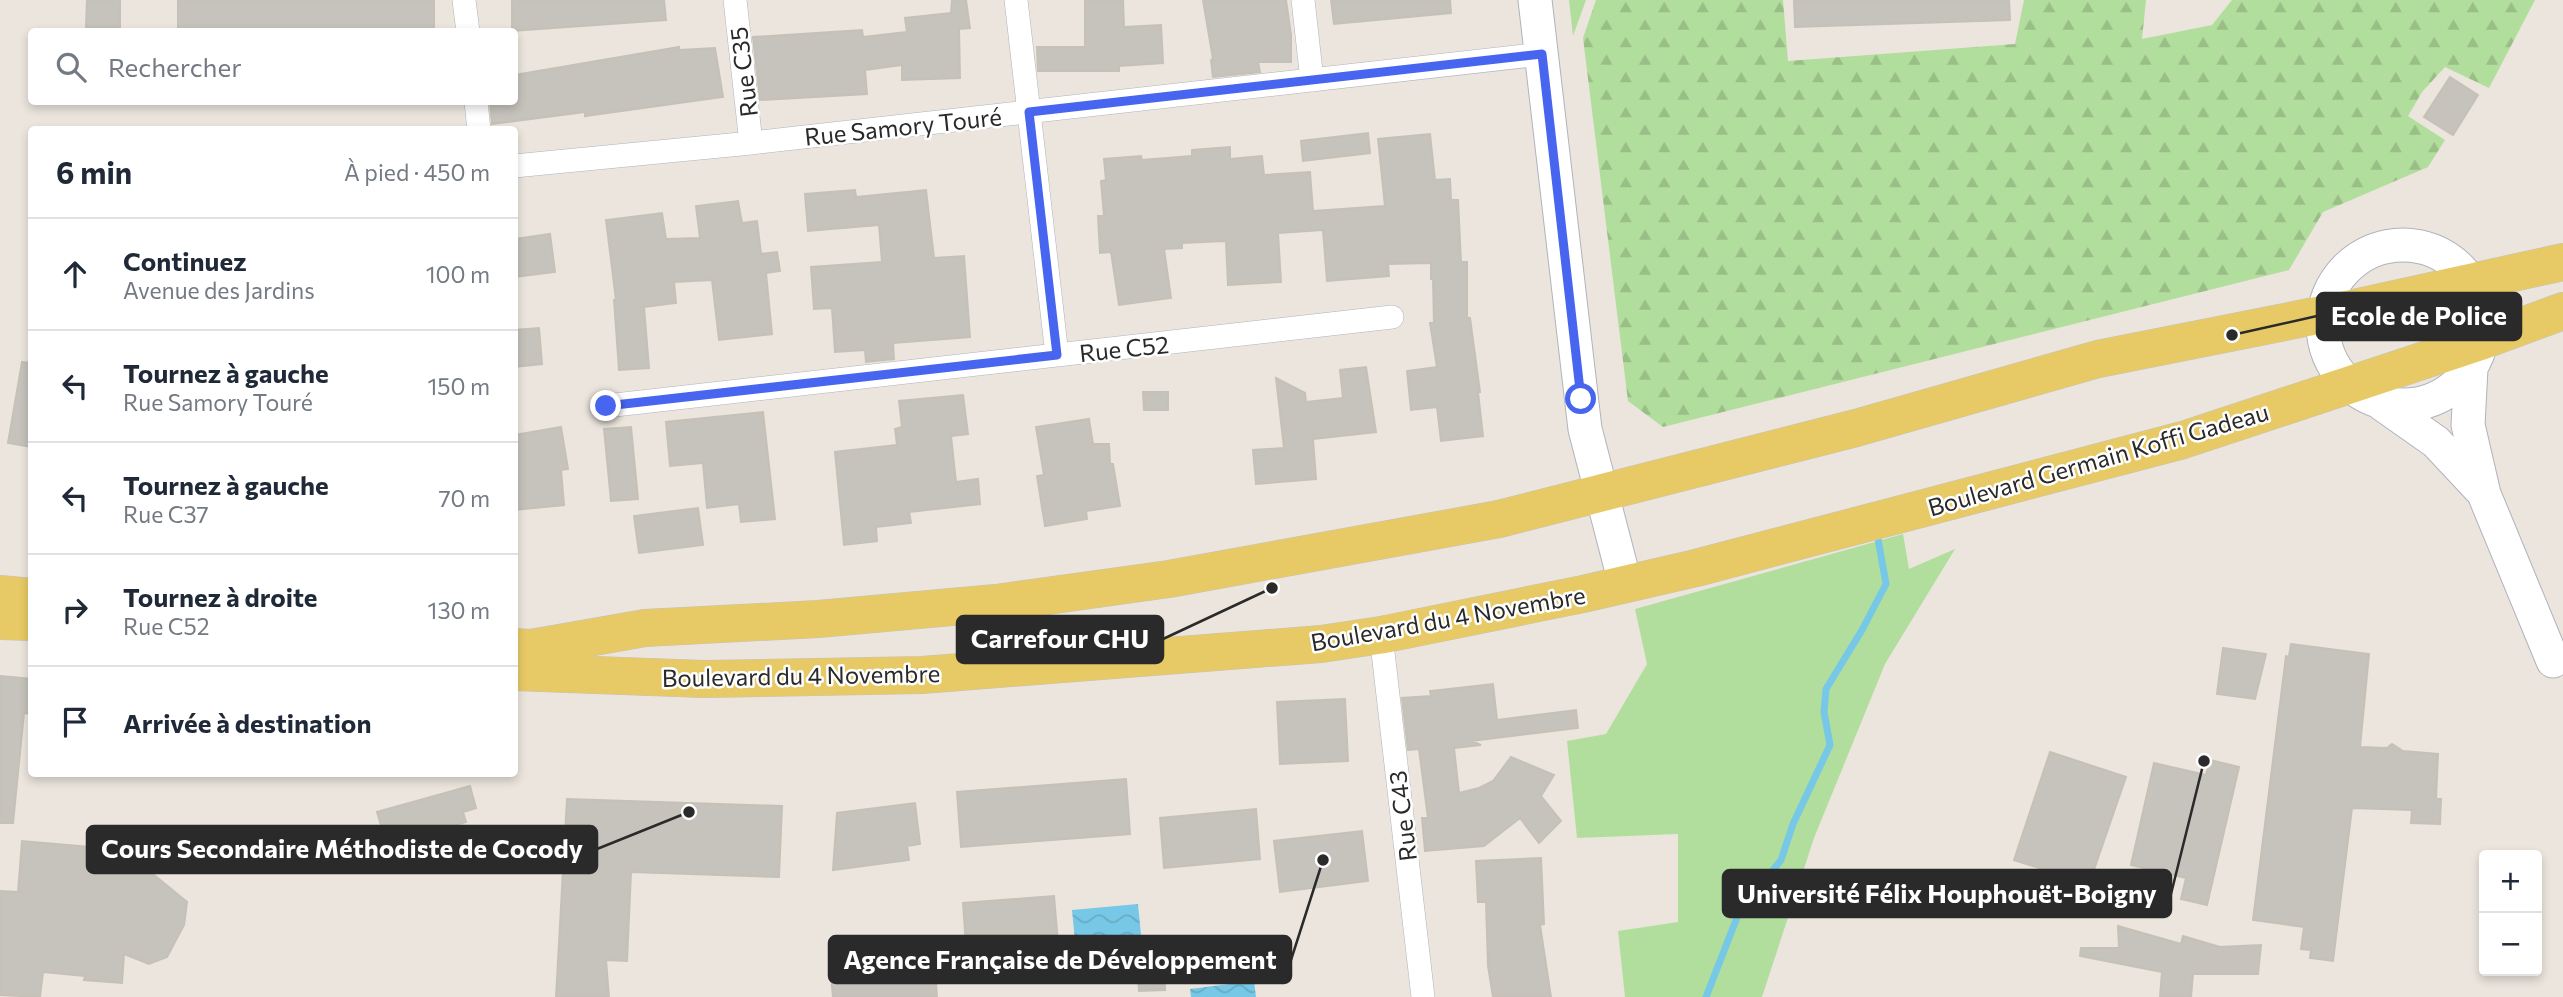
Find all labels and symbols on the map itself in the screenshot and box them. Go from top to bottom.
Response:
street label: Rue C35 [723,25,763,119]
street label: Rue Samory Touré [803,101,1003,151]
callout: Ecole de Police [2317,293,2521,340]
text: Ecole de Police [2331,299,2507,330]
street label: Rue C52 [1078,329,1170,367]
route start [1565,383,1596,414]
route end [590,390,621,421]
street label: Boulevard Germain Koffi Gadeau [1924,396,2272,522]
street label: Boulevard du 4 Novembre [1308,580,1588,656]
callout: Carrefour CHU [957,616,1163,663]
text: Carrefour CHU [971,622,1149,653]
street label: Boulevard du 4 Novembre [662,658,940,692]
street label: Rue C43 [1382,769,1422,863]
callout: Cours Secondaire Méthodiste de Cocody [87,826,597,873]
text: Cours Secondaire Méthodiste de Cocody [101,832,583,863]
callout: Université Félix Houphouët-Boigny [1723,870,2171,917]
text: Université Félix Houphouët-Boigny [1737,877,2157,908]
callout: Agence Française de Développement [829,936,1291,983]
text: Agence Française de Développement [843,943,1277,974]

